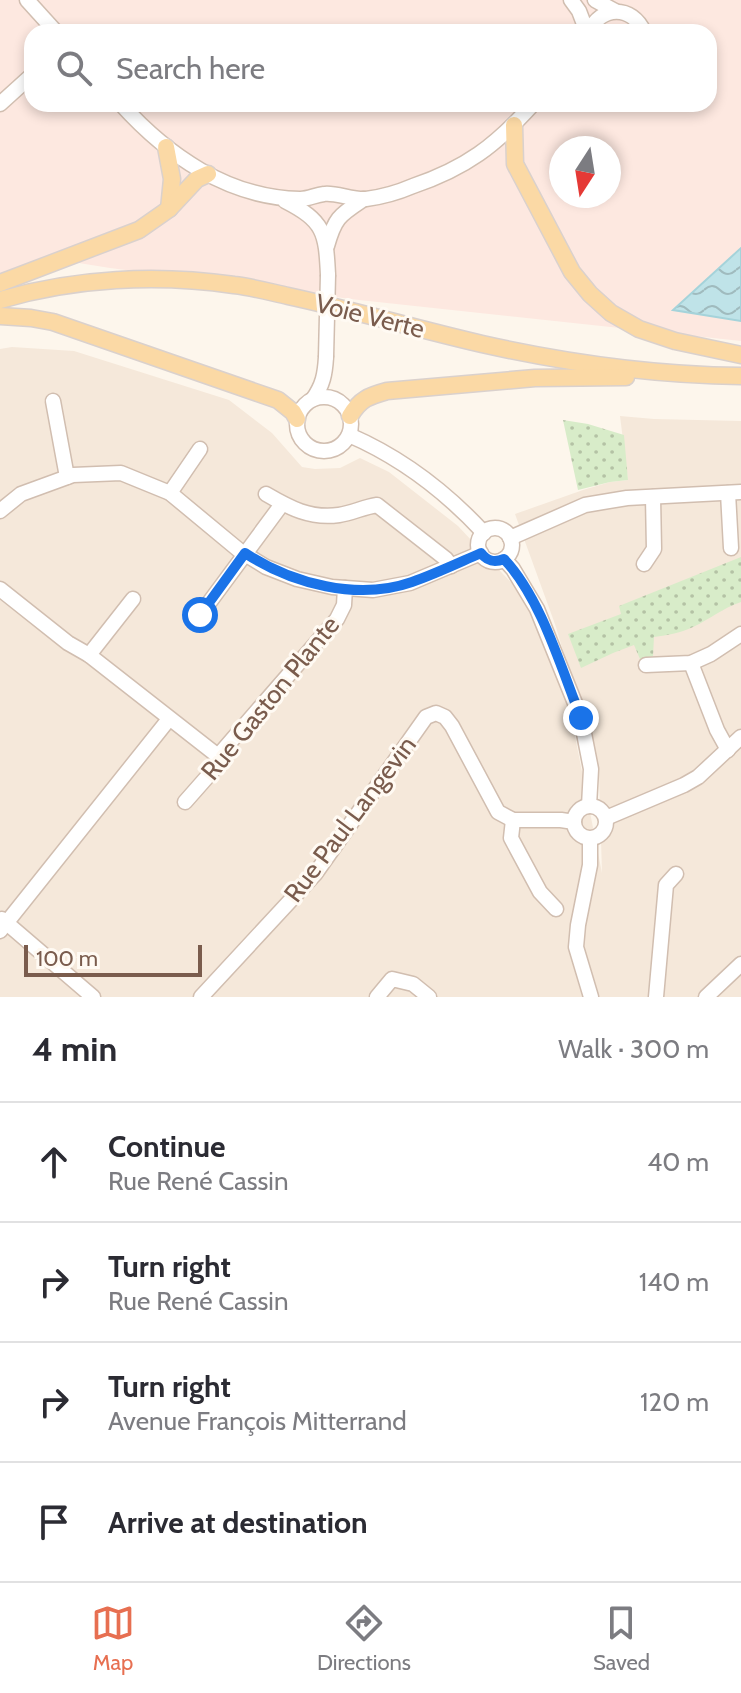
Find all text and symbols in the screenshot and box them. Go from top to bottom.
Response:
search box [24,24,717,112]
icon: search [52,46,96,90]
text: Search here [116,50,265,87]
north arrow [549,136,621,208]
street label: Voie Verte [312,287,428,345]
route start [182,597,218,633]
street label: Rue Gaston Plante [194,609,346,787]
route end [563,700,599,736]
street label: Rue Paul Langevin [277,730,423,908]
scale bar [24,941,202,977]
text: 100 m [36,945,98,972]
text: 4 min [32,1028,117,1070]
text: Walk · 300 m [558,1033,709,1065]
text: Continue [108,1128,225,1165]
icon: ahead [32,1140,76,1184]
text: 40 m [647,1146,709,1178]
text: Rue René Cassin [108,1165,288,1197]
text: Turn right [108,1248,231,1285]
icon: right [32,1260,76,1304]
text: 140 m [639,1266,709,1298]
text: Rue René Cassin [108,1285,288,1317]
text: Turn right [108,1368,231,1405]
icon: right [32,1380,76,1424]
text: 120 m [640,1386,709,1418]
text: Avenue François Mitterrand [108,1405,407,1437]
icon: arrive [32,1500,76,1544]
text: Arrive at destination [108,1504,368,1541]
tab: Map [91,1601,135,1676]
tab: Directions [317,1601,411,1676]
tab: Saved [593,1601,650,1676]

